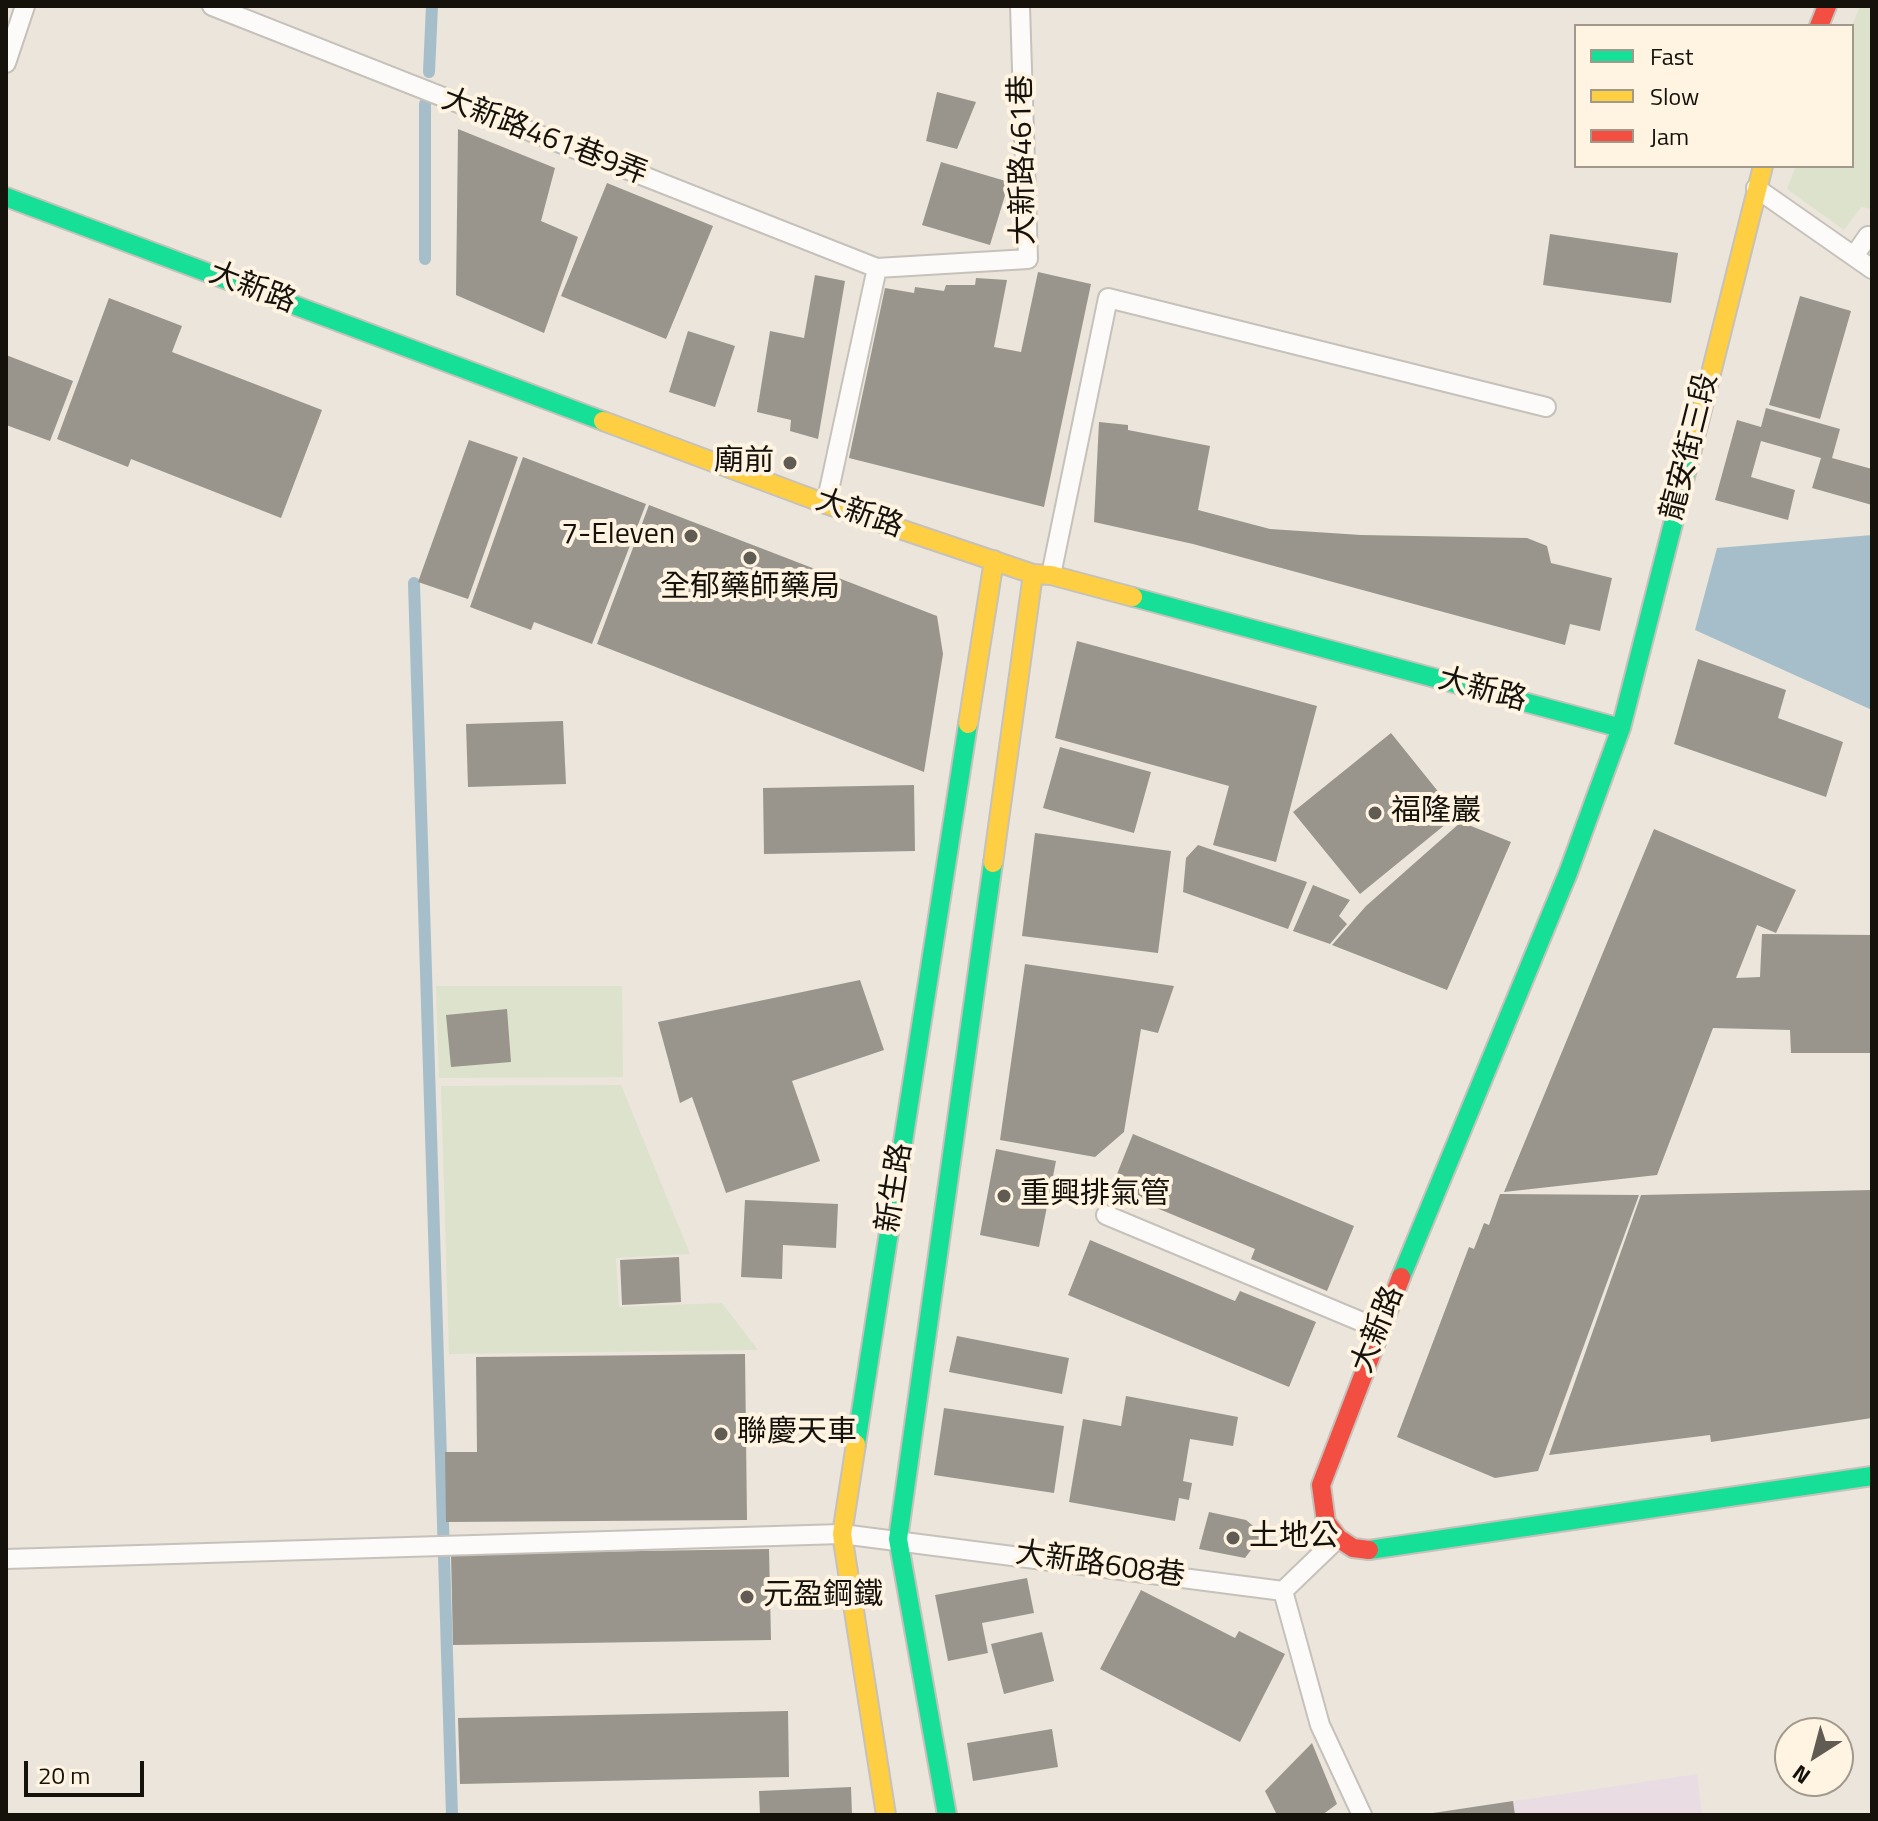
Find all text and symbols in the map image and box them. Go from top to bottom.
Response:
legend [1574,24,1854,168]
text: Fast [1650,38,1693,74]
street label: 大新路461巷 [1005,74,1043,246]
text: Slow [1650,78,1699,114]
street label: 大新路461巷9弄 [436,82,652,194]
text: Jam [1650,118,1689,154]
street label: 大新路 [204,256,300,322]
street label: 龍安街三段 [1655,370,1727,524]
place label: 廟前 [714,445,774,481]
marker: 廟前 [781,454,799,472]
street label: 大新路 [811,483,907,547]
place label: 7-Eleven [561,518,675,554]
marker: 7-Eleven [682,527,700,545]
marker: 全郁藥師藥局 [741,549,759,567]
place label: 全郁藥師藥局 [660,571,840,607]
street label: 大新路 [1434,662,1530,720]
place label: 福隆巖 [1391,795,1481,831]
marker: 福隆巖 [1366,804,1384,822]
street label: 新生路 [871,1141,921,1235]
place label: 重興排氣管 [1020,1178,1170,1214]
marker: 重興排氣管 [995,1187,1013,1205]
street label: 大新路 [1345,1282,1413,1378]
place label: 聯慶天車 [737,1416,857,1452]
marker: 聯慶天車 [712,1425,730,1443]
place label: 土地公 [1249,1520,1339,1556]
marker: 土地公 [1224,1529,1242,1547]
street label: 大新路608巷 [1013,1536,1187,1596]
place label: 元盈鋼鐵 [763,1579,883,1615]
marker: 元盈鋼鐵 [738,1588,756,1606]
north arrow [1774,1717,1854,1797]
scale bar [28,1745,148,1795]
text: 20 m [38,1757,90,1793]
text: N [1785,1757,1817,1793]

